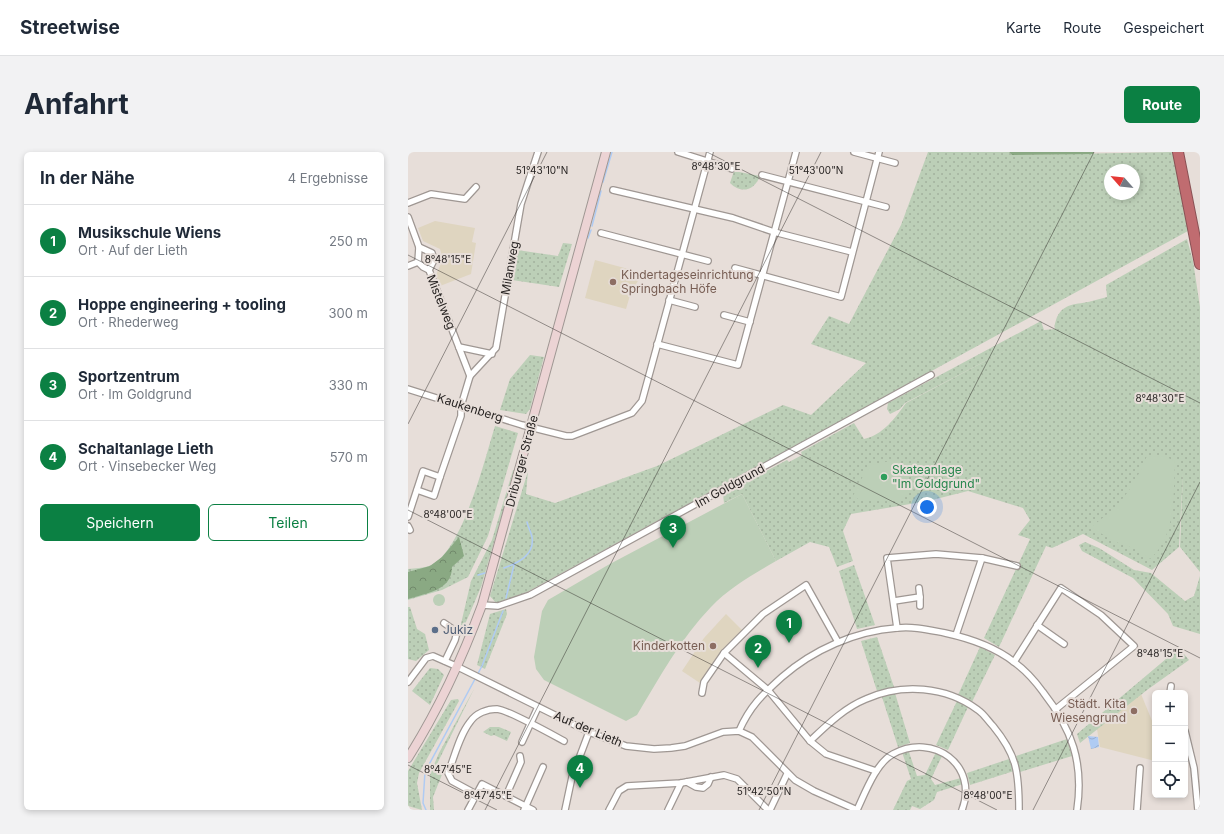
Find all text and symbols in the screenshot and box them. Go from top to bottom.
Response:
text: Streetwise [20,16,120,39]
text: Karte [1006,19,1041,36]
text: Route [1063,19,1101,36]
text: Gespeichert [1123,19,1204,36]
button: Route [1124,86,1200,123]
text: Anfahrt [24,87,129,121]
text: 8°48'30"E [692,160,740,172]
text: 51°43'10"N [516,164,568,176]
text: 51°43'00"N [789,164,843,176]
north arrow [1104,164,1140,200]
text: In der Nähe [40,168,135,188]
text: 4 Ergebnisse [288,170,368,186]
text: Musikschule Wiens [78,223,221,242]
text: 1 [50,233,56,249]
text: 250 m [329,233,368,249]
street label: Milanweg [497,240,522,296]
text: Ort · Auf der Lieth [78,242,188,258]
text: 8°48'15"E [425,253,471,265]
place label: Kindertageseinrichtung Springbach Höfe [621,267,754,296]
street label: Mistelweg [424,272,459,331]
marker: Kindertageseinrichtung Springbach Höfe [608,277,618,287]
text: Hoppe engineering + tooling [78,295,286,314]
text: 2 [49,305,57,321]
text: 300 m [329,305,368,321]
text: Ort · Rhederweg [78,314,178,330]
text: Sportzentrum [78,367,180,386]
text: 3 [49,377,57,393]
text: 330 m [329,377,368,393]
text: Ort · Im Goldgrund [78,386,192,402]
street label: Kaukenberg [435,390,505,425]
text: 8°48'30"E [1136,392,1184,404]
street label: Driburger Straße [502,413,541,508]
text: Schaltanlage Lieth [78,439,214,458]
text: 4 [49,449,57,465]
text: 570 m [330,449,368,465]
text: Ort · Vinsebecker Weg [78,458,216,474]
street label: Im Goldgrund [692,460,767,511]
place label: Skateanlage "Im Goldgrund" [892,462,980,491]
marker: Skateanlage "Im Goldgrund" [879,472,889,482]
your location [917,497,937,517]
button: Speichern [40,504,200,541]
button: Teilen [208,504,368,541]
text: 8°48'00"E [423,508,473,520]
pin: 3 [660,515,686,548]
pin: 1 [776,610,802,643]
place label: Jukiz [443,622,473,637]
marker: Jukiz [430,625,440,635]
pin: 2 [745,635,771,668]
place label: Kinderkotten [633,638,705,653]
marker: Kinderkotten [708,641,718,651]
text: 8°48'15"E [1137,647,1183,659]
map controls [1152,690,1188,798]
button: + [1152,690,1188,726]
place label: Städt. Kita Wiesengrund [1050,696,1126,725]
marker: Städt. Kita Wiesengrund [1129,706,1139,716]
street label: Auf der Lieth [552,707,625,750]
button: − [1152,726,1188,762]
pin: 4 [567,755,593,788]
button: locate [1152,762,1188,798]
text: 8°47'45"E [424,763,472,775]
text: 51°42'50"N [737,785,791,797]
text: 8°47'45"E [464,789,512,801]
text: 8°48'00"E [963,789,1013,801]

